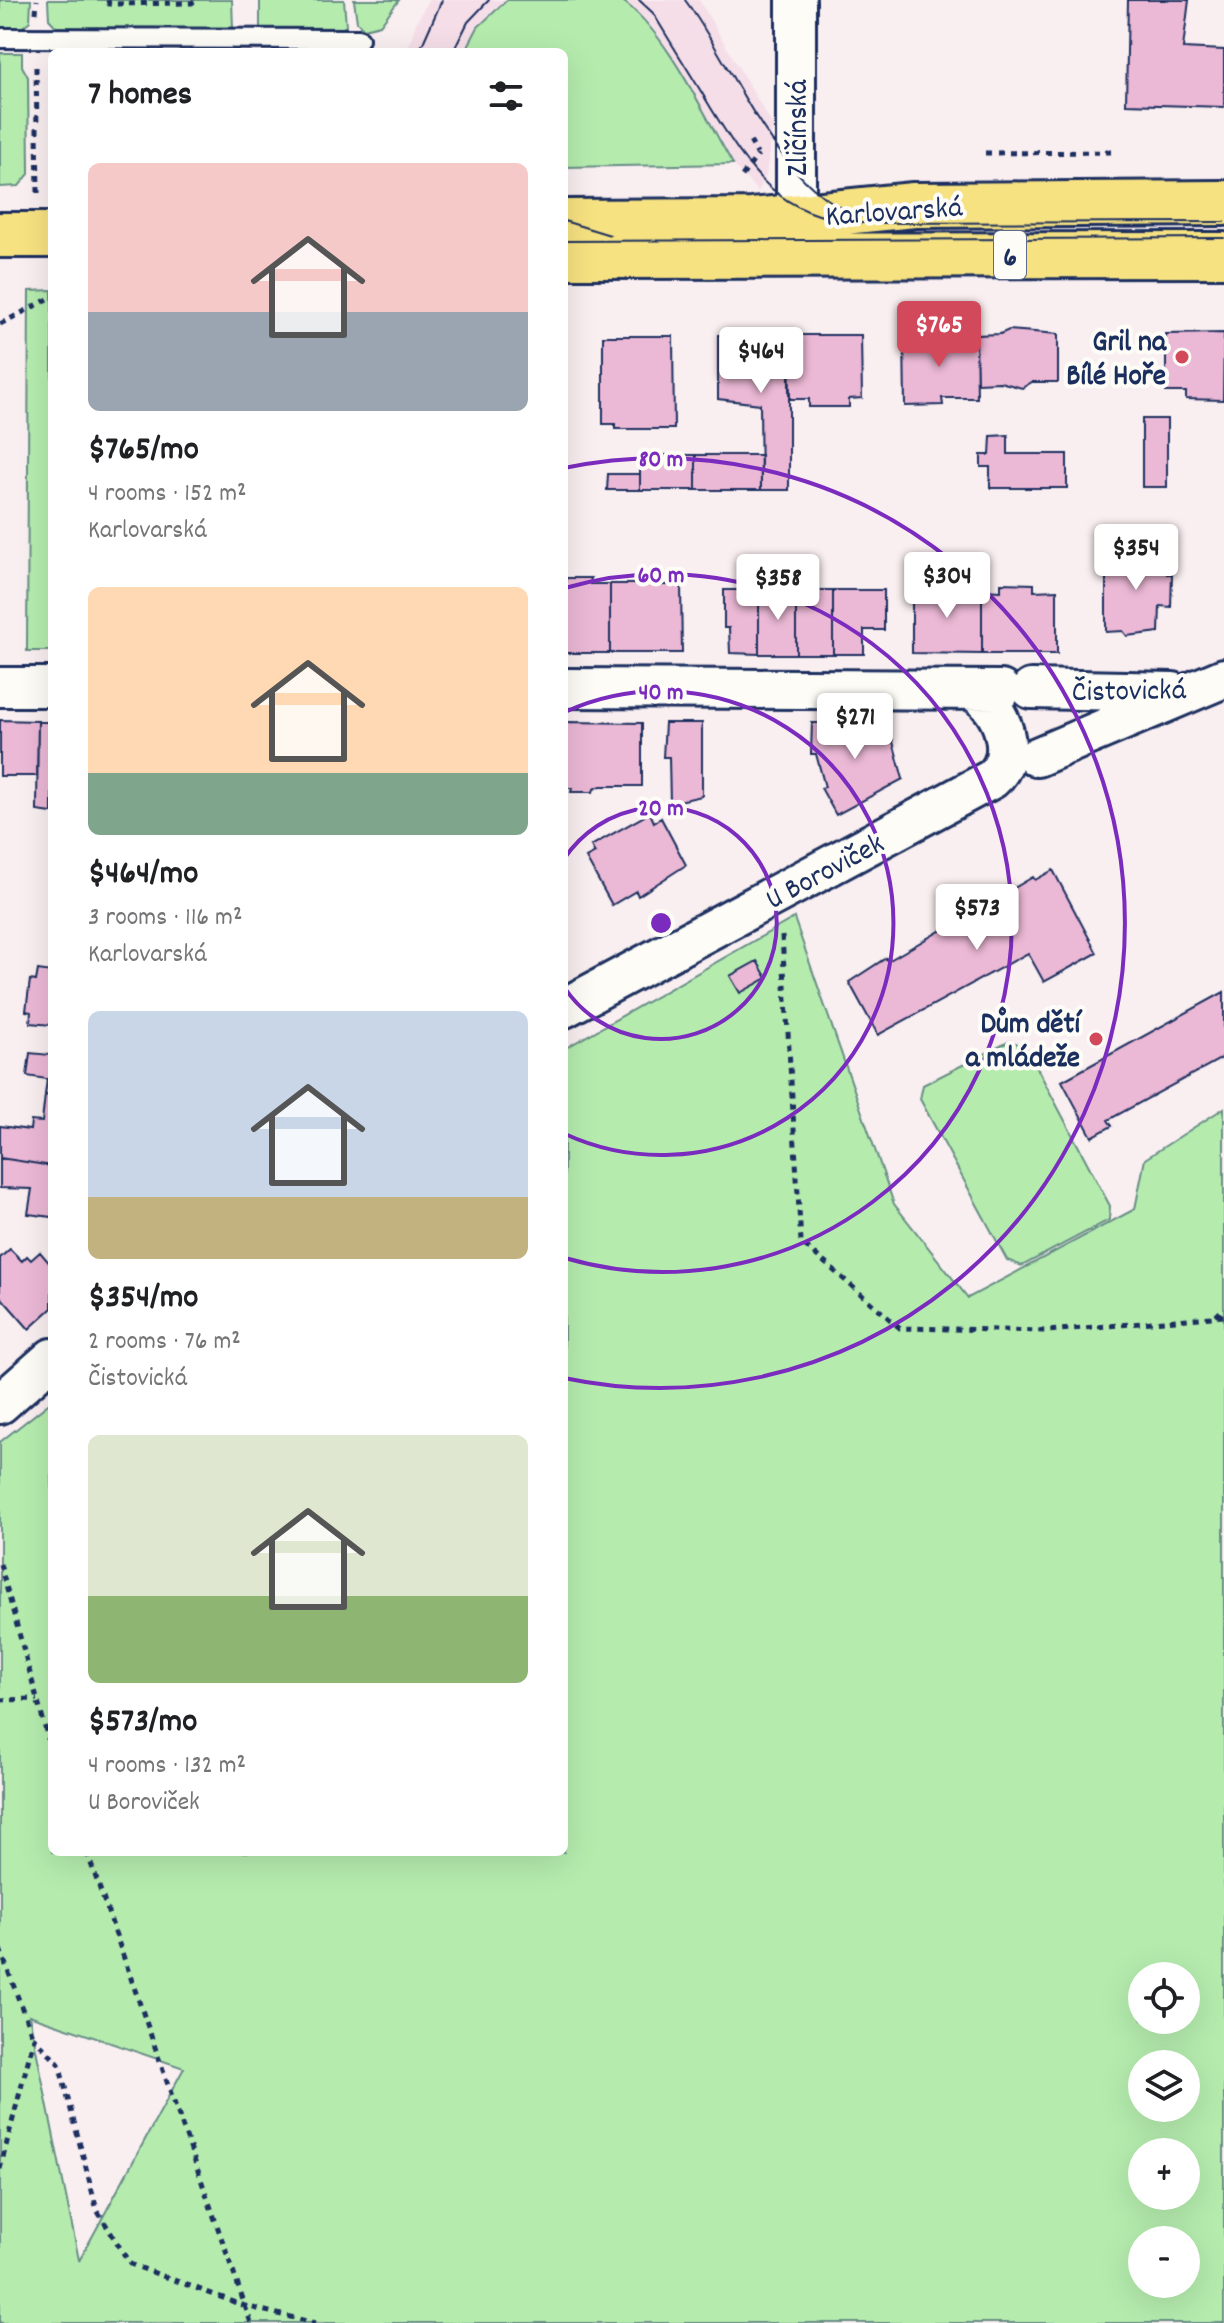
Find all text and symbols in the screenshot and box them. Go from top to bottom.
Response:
text: 7 homes [88,72,192,121]
icon: filters [484,74,528,118]
street label: Zličínská [779,79,822,177]
street label: Karlovarská [824,188,964,241]
icon: home [236,215,380,359]
road number: 6 [994,231,1026,279]
pin: $765 [892,301,986,369]
text: $765 [915,308,963,345]
place label: Gril na Bílé Hoře [1066,323,1167,400]
pin: $464 [714,327,808,395]
text: $464 [737,334,785,371]
marker: Gril na Bílé Hoře [1173,348,1191,366]
text: $765/mo [88,427,199,476]
text: 80 m [639,444,683,478]
text: 4 rooms · 152 m² [88,476,247,513]
text: Karlovarská [88,513,207,550]
pin: $354 [1089,524,1183,592]
text: $354 [1112,531,1160,568]
pin: $304 [900,552,994,620]
pin: $358 [731,554,825,622]
text: $304 [922,559,972,596]
text: 60 m [638,560,684,594]
text: $358 [754,561,802,598]
icon: home [236,639,380,783]
street label: Čistovická [1071,671,1187,716]
text: 40 m [638,677,684,711]
pin: $271 [808,693,902,761]
text: $271 [835,700,875,737]
text: 20 m [638,793,684,827]
street label: U Boroviček [759,825,893,923]
text: $464/mo [88,851,198,900]
pin: $573 [930,884,1024,952]
text: $573 [954,891,1000,928]
text: 3 rooms · 116 m² [88,900,242,937]
centre of rings [647,909,675,937]
text: Karlovarská [88,937,207,974]
place label: Dům dětí a mládeže [965,1005,1082,1082]
marker: Dům dětí a mládeže [1087,1030,1105,1048]
icon: home [236,1063,380,1207]
text: $354/mo [88,1275,198,1324]
text: 2 rooms · 76 m² [88,1324,241,1361]
text: Čistovická [88,1361,187,1398]
icon: home [236,1487,380,1631]
text: $573/mo [88,1699,197,1748]
text: 4 rooms · 132 m² [88,1748,246,1785]
text: U Boroviček [88,1785,200,1822]
map controls [1128,1962,1200,2298]
button: locate [1128,1962,1200,2034]
button: layers [1128,2050,1200,2122]
button: + [1128,2138,1200,2210]
button: − [1128,2226,1200,2298]

